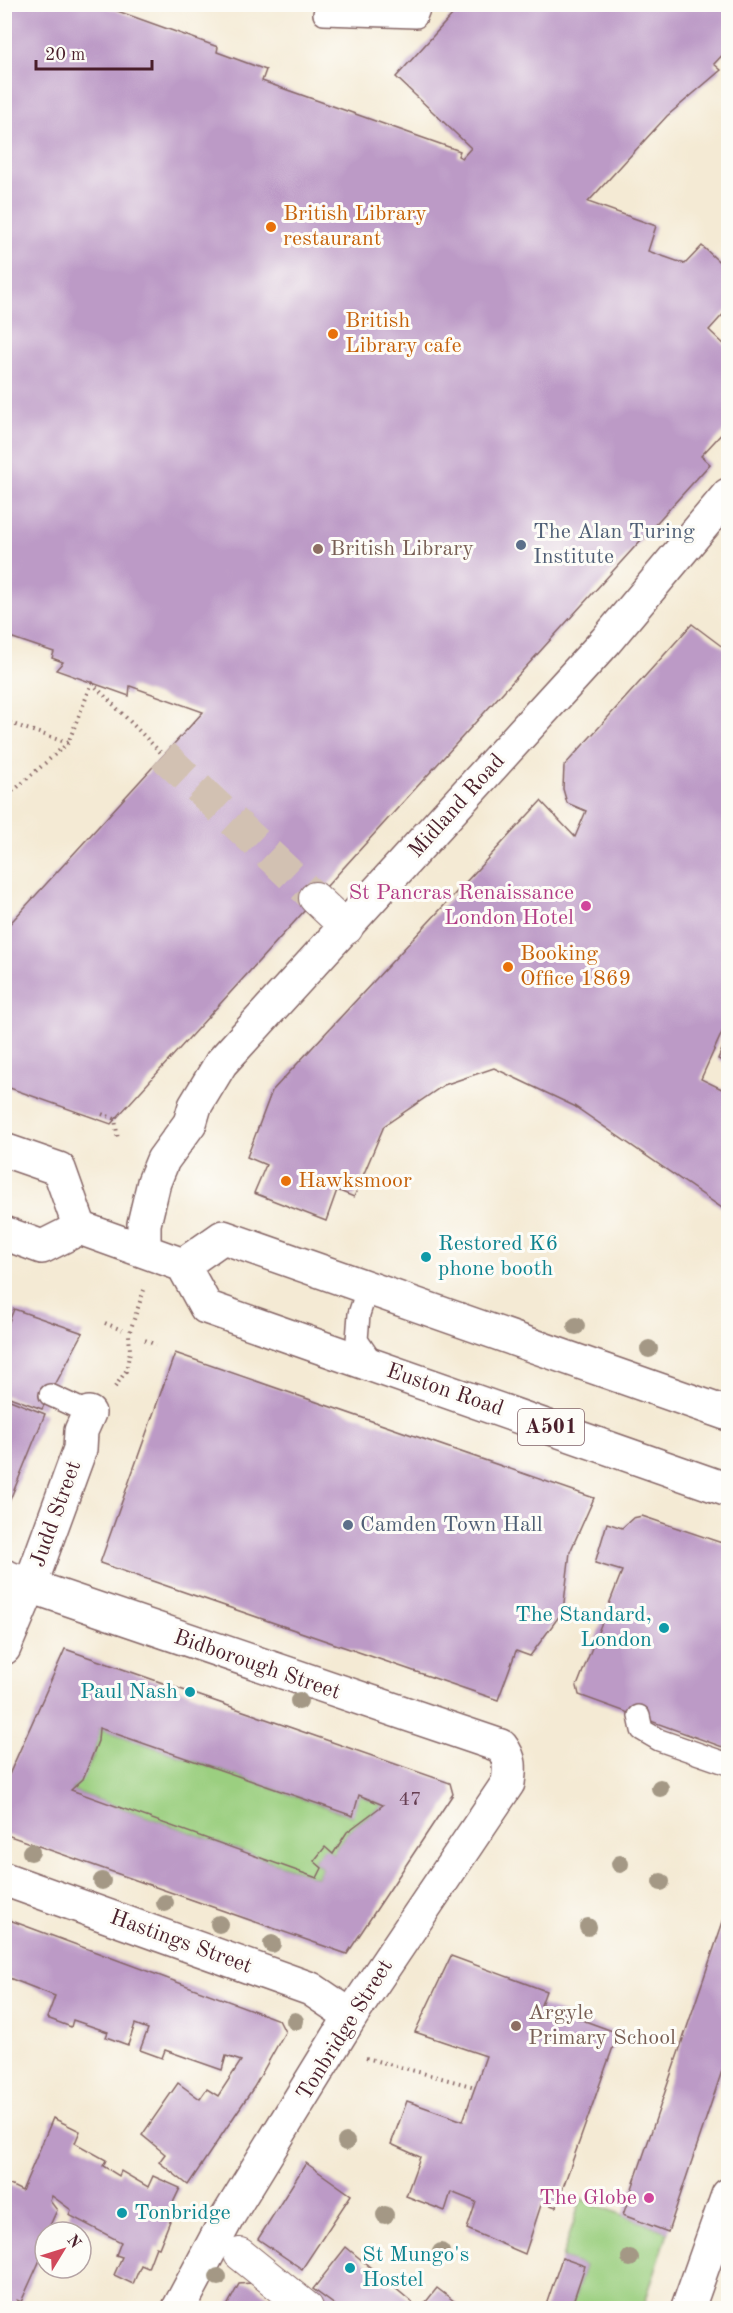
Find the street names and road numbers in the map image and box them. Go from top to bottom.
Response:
street label: Midland Road [405,750,509,862]
street label: Euston Road [384,1360,506,1420]
road number: A501 [518,1409,584,1445]
street label: Judd Street [27,1458,85,1570]
street label: Bidborough Street [171,1626,343,1704]
street label: Hastings Street [107,1906,255,1978]
street label: Tonbridge Street [293,1956,397,2104]

